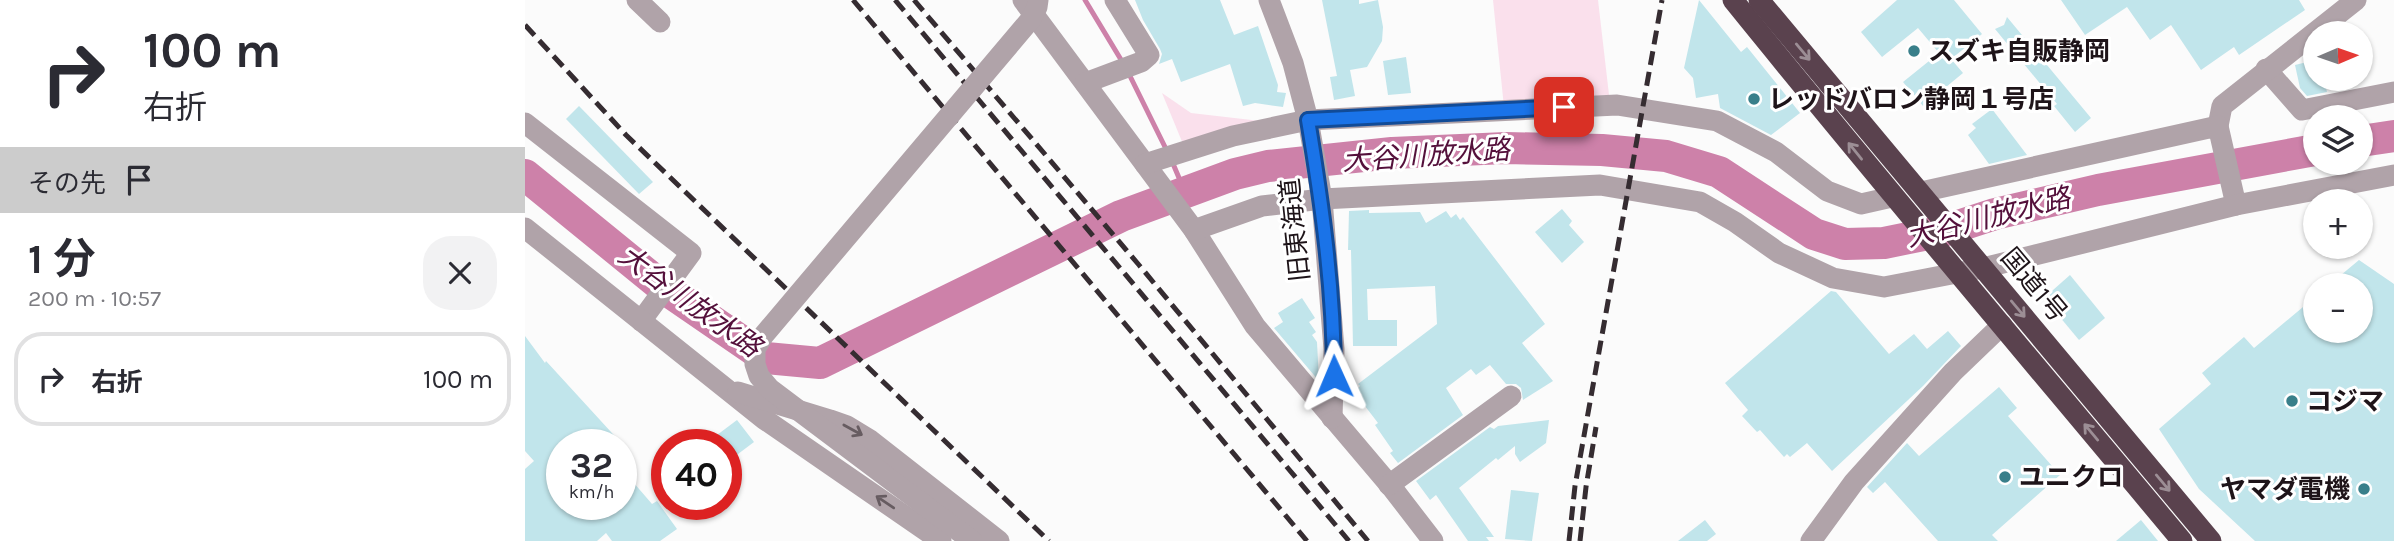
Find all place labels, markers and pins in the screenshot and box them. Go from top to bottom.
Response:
place label: スズキ自販静岡 [1928,36,2110,67]
marker: スズキ自販静岡 [1906,43,1922,59]
pin [1534,77,1594,137]
place label: レッドバロン静岡１号店 [1768,84,2054,115]
marker: レッドバロン静岡１号店 [1746,91,1762,107]
place label: コジマ [2306,386,2384,417]
marker: コジマ [2284,393,2300,409]
place label: ユニクロ [2019,462,2123,493]
marker: ユニクロ [1997,469,2013,485]
place label: ヤマダ電機 [2220,474,2350,505]
marker: ヤマダ電機 [2356,481,2372,497]

